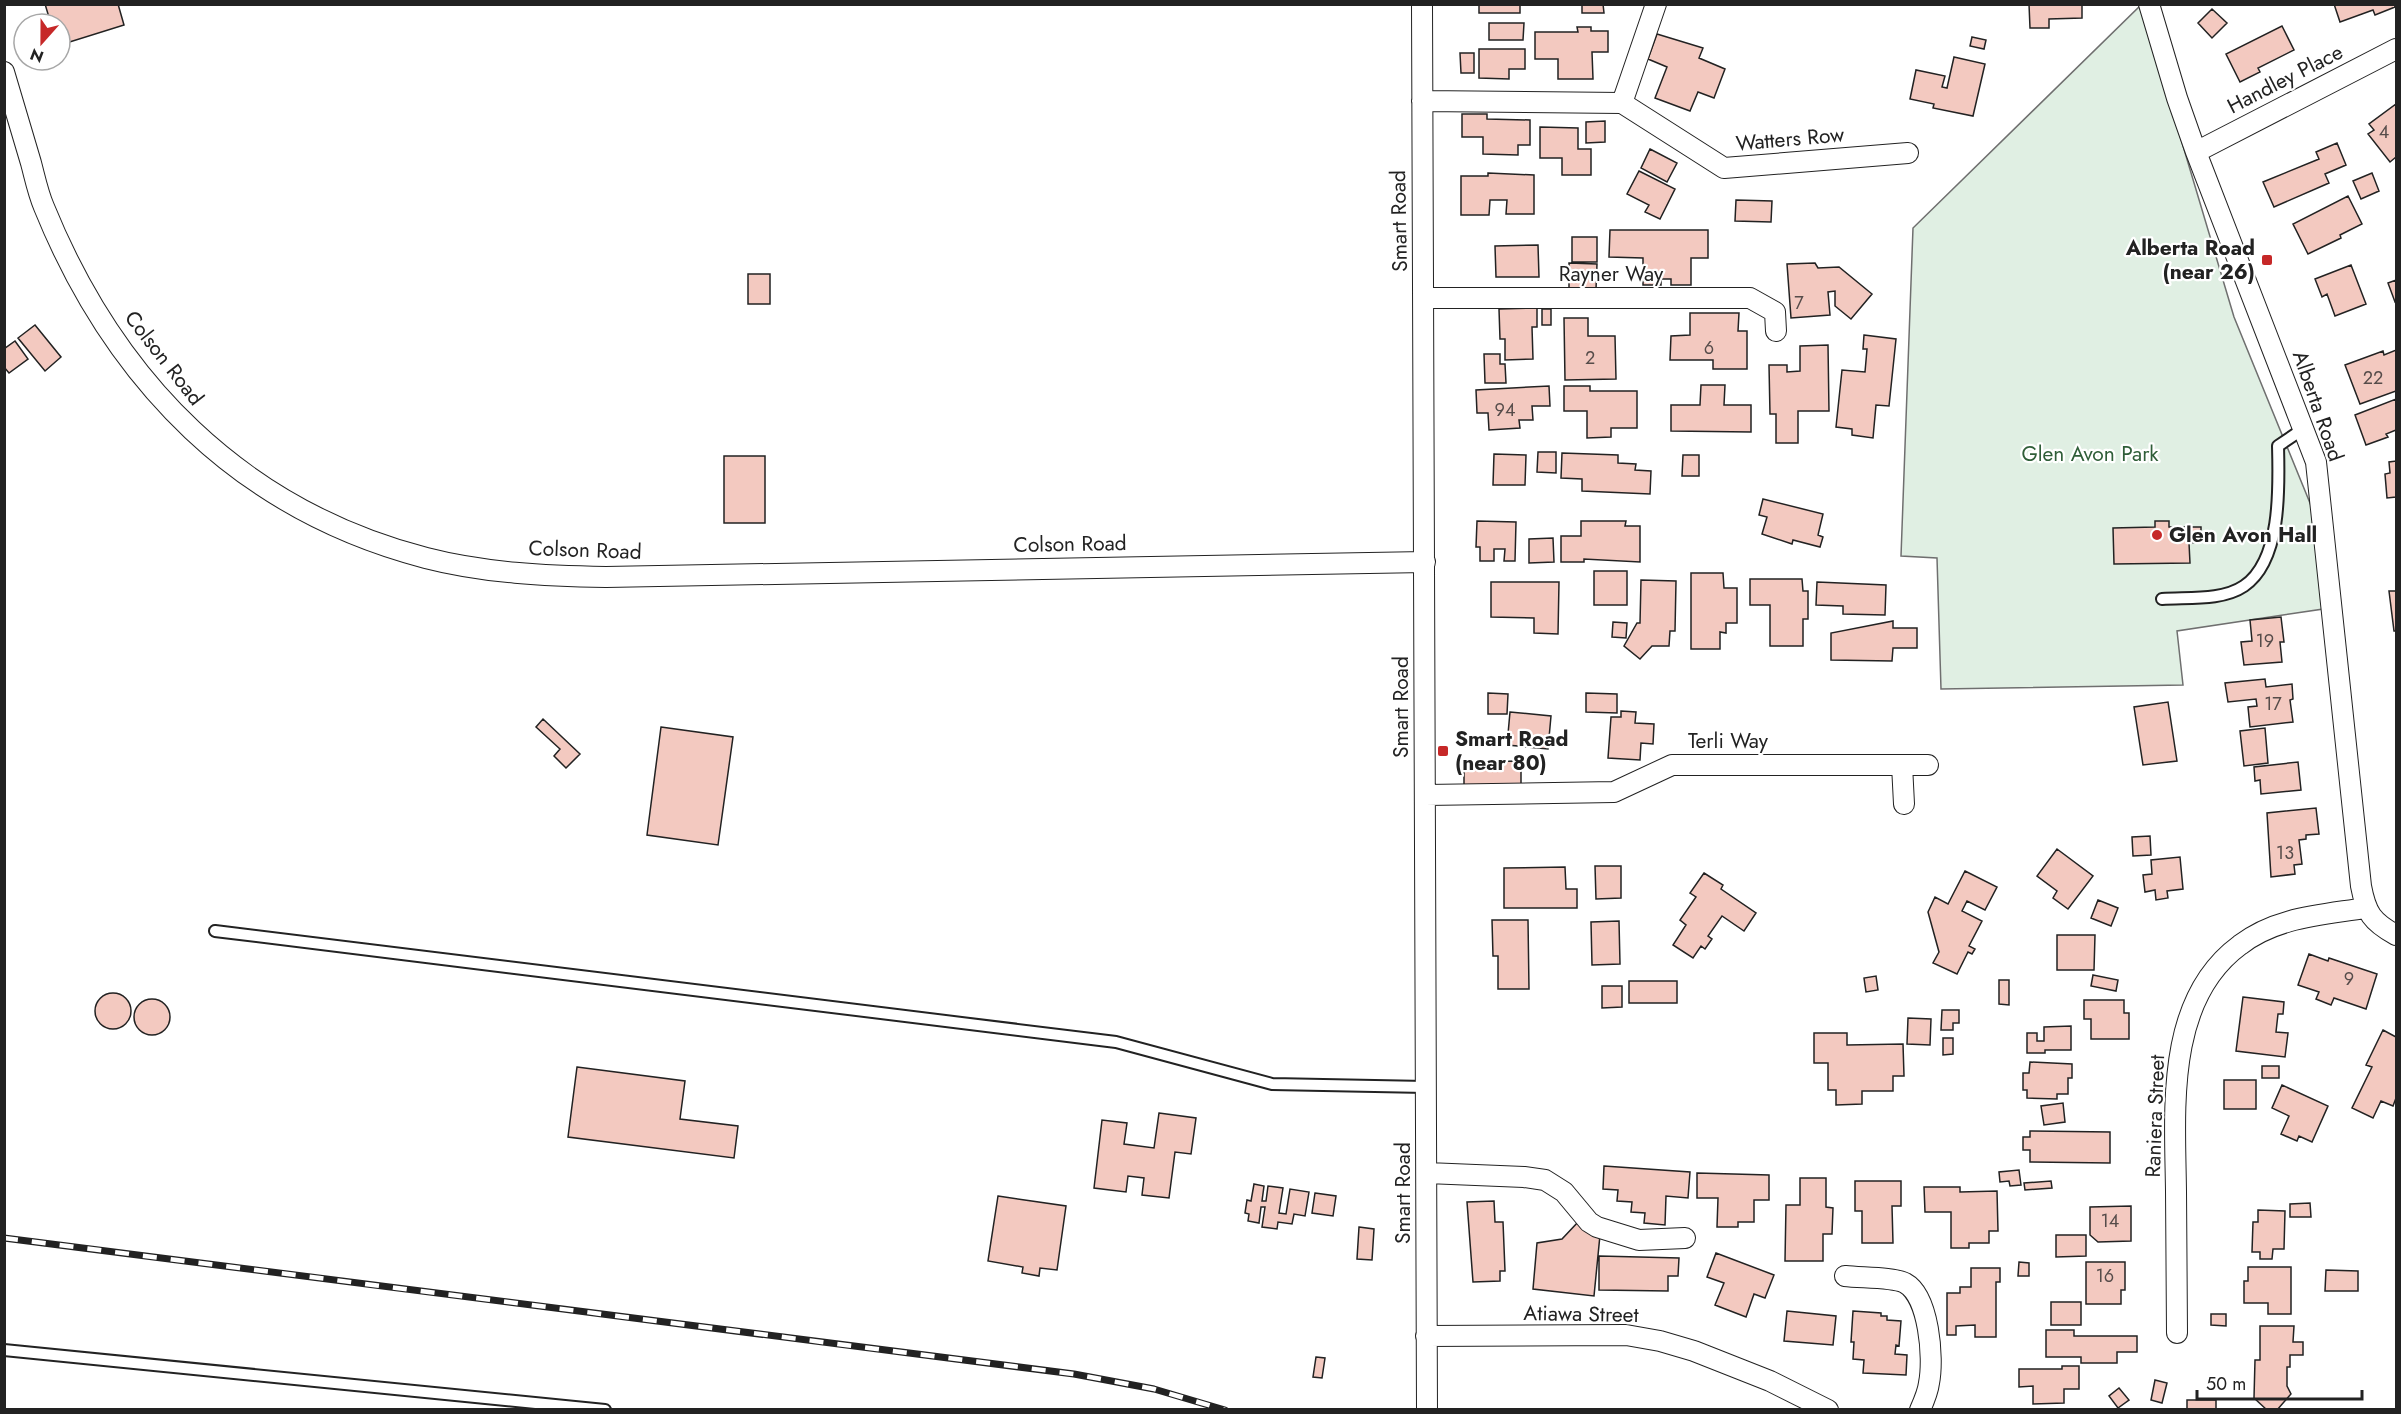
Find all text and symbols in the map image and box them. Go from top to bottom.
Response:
north arrow [12,12,72,72]
street label: Handley Place [2222,37,2348,121]
text: N [27,43,47,69]
street label: Watters Row [1734,119,1846,159]
house number: 4 [2379,119,2389,145]
street label: Smart Road [1383,170,1415,272]
place label: Alberta Road (near 26) [2125,233,2255,287]
marker: Alberta Road (near 26) [2260,253,2274,267]
street label: Rayner Way [1559,259,1664,289]
house number: 7 [1794,290,1804,316]
street label: Colson Road [117,304,211,412]
house number: 6 [1704,335,1714,361]
house number: 2 [1585,345,1595,371]
street label: Alberta Road [2285,347,2351,465]
house number: 22 [2363,365,2383,391]
house number: 94 [1495,397,1515,423]
park label: Glen Avon Park [2021,439,2159,469]
place label: Glen Avon Hall [2169,520,2317,550]
street label: Colson Road [1013,528,1127,560]
marker: Glen Avon Hall [2150,528,2164,542]
street label: Colson Road [528,533,642,567]
house number: 19 [2256,628,2274,654]
street label: Smart Road [1386,656,1416,758]
house number: 17 [2264,691,2282,717]
place label: Smart Road (near 80) [1455,724,1569,778]
street label: Terli Way [1688,726,1769,756]
marker: Smart Road (near 80) [1436,744,1450,758]
house number: 13 [2276,840,2294,866]
house number: 9 [2344,966,2354,992]
street label: Raniera Street [2138,1054,2172,1178]
street label: Smart Road [1388,1142,1418,1244]
house number: 14 [2101,1208,2119,1234]
house number: 16 [2096,1263,2114,1289]
street label: Atiawa Street [1523,1298,1639,1330]
scale bar [2197,1363,2362,1401]
text: 50 m [2206,1371,2246,1397]

